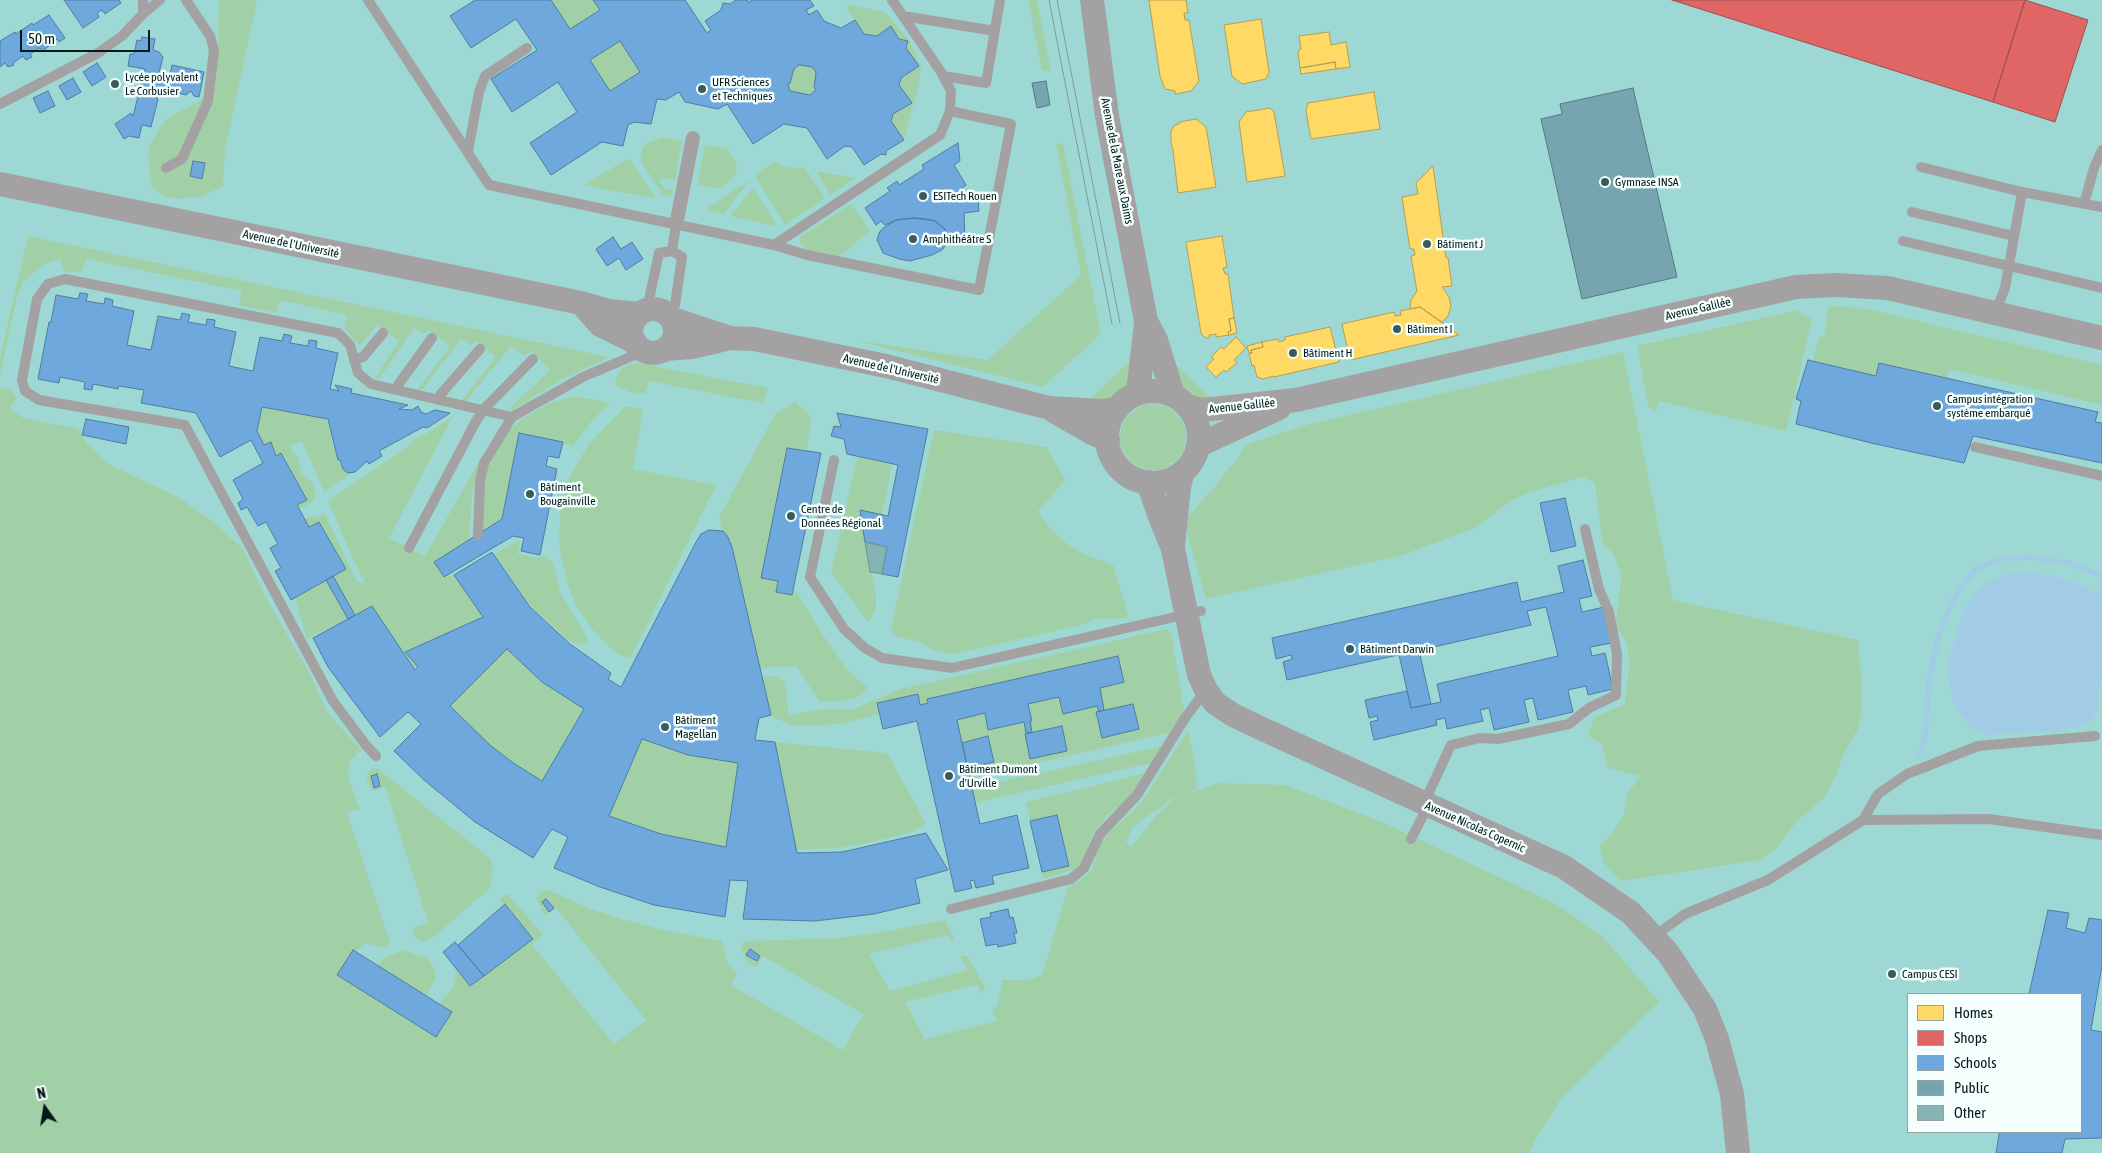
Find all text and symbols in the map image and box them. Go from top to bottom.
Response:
scale bar [22,20,152,52]
text: 50 m [28,30,55,47]
place label: Lycée polyvalent Le Corbusier [125,70,199,98]
place label: UFR Sciences et Techniques [712,75,772,103]
marker: Lycée polyvalent Le Corbusier [109,78,121,90]
marker: UFR Sciences et Techniques [696,83,708,95]
street label: Avenue de la Mare aux Daims [1098,97,1136,225]
place label: Gymnase INSA [1615,175,1679,189]
marker: Gymnase INSA [1599,176,1611,188]
place label: ESITech Rouen [933,189,997,203]
marker: ESITech Rouen [917,190,929,202]
street label: Avenue de l'Université [242,227,340,261]
place label: Amphithéâtre S [923,232,991,246]
marker: Amphithéâtre S [907,233,919,245]
place label: Bâtiment J [1437,237,1483,251]
marker: Bâtiment J [1421,238,1433,250]
street label: Avenue Galilée [1664,294,1732,324]
place label: Bâtiment I [1407,322,1453,336]
marker: Bâtiment I [1391,323,1403,335]
place label: Bâtiment H [1303,346,1352,360]
marker: Bâtiment H [1287,347,1299,359]
street label: Avenue de l'Université [842,351,940,387]
place label: Campus intégration système embarqué [1947,392,2033,420]
street label: Avenue Galilée [1208,395,1276,417]
marker: Campus intégration système embarqué [1931,400,1943,412]
place label: Bâtiment Bougainville [540,480,596,508]
marker: Bâtiment Bougainville [524,488,536,500]
place label: Centre de Données Régional [801,502,881,530]
marker: Centre de Données Régional [785,510,797,522]
place label: Bâtiment Darwin [1360,642,1434,656]
marker: Bâtiment Darwin [1344,643,1356,655]
place label: Bâtiment Magellan [675,713,717,741]
marker: Bâtiment Magellan [659,721,671,733]
place label: Bâtiment Dumont d'Urville [959,762,1038,790]
marker: Bâtiment Dumont d'Urville [943,770,955,782]
street label: Avenue Nicolas Copernic [1423,798,1527,856]
place label: Campus CESI [1902,967,1958,981]
marker: Campus CESI [1886,968,1898,980]
legend [1907,993,2082,1133]
text: Homes [1954,1004,1993,1021]
text: Shops [1954,1029,1987,1046]
text: Schools [1954,1054,1997,1071]
text: Public [1954,1079,1989,1096]
north arrow [20,1083,70,1133]
text: N [36,1085,47,1102]
text: Other [1954,1104,1986,1121]

